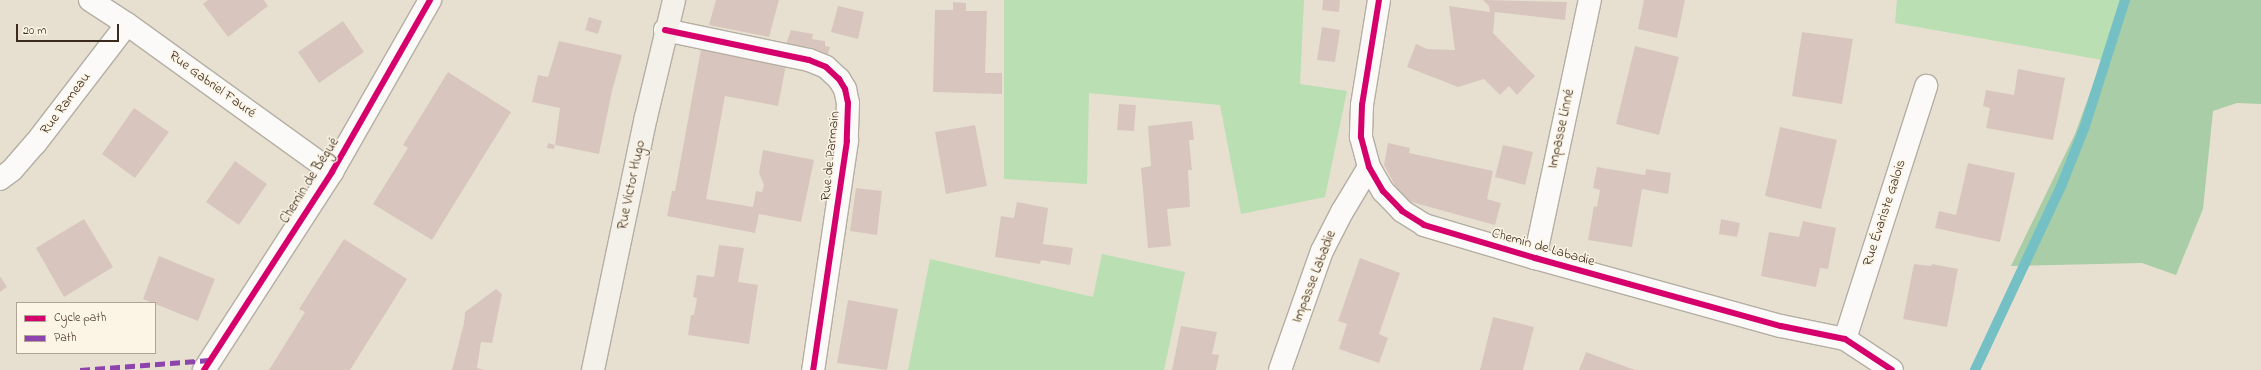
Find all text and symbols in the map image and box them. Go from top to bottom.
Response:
scale bar [18,16,121,42]
text: 20 m [23,22,46,40]
street label: Rue Gabriel Fauré [165,48,259,122]
street label: Rue Rameau [37,70,95,138]
street label: Impasse Linné [1545,88,1579,170]
street label: Rue de Parmain [818,110,844,202]
street label: Chemin de Bégué [277,135,343,227]
street label: Rue Victor Hugo [614,139,650,231]
street label: Rue Évariste Galois [1860,158,1910,268]
street label: Chemin de Labadie [1490,225,1596,271]
street label: Impasse Labadie [1290,228,1340,326]
legend [16,302,156,354]
text: Cycle path [54,309,106,327]
text: Path [54,329,76,347]

